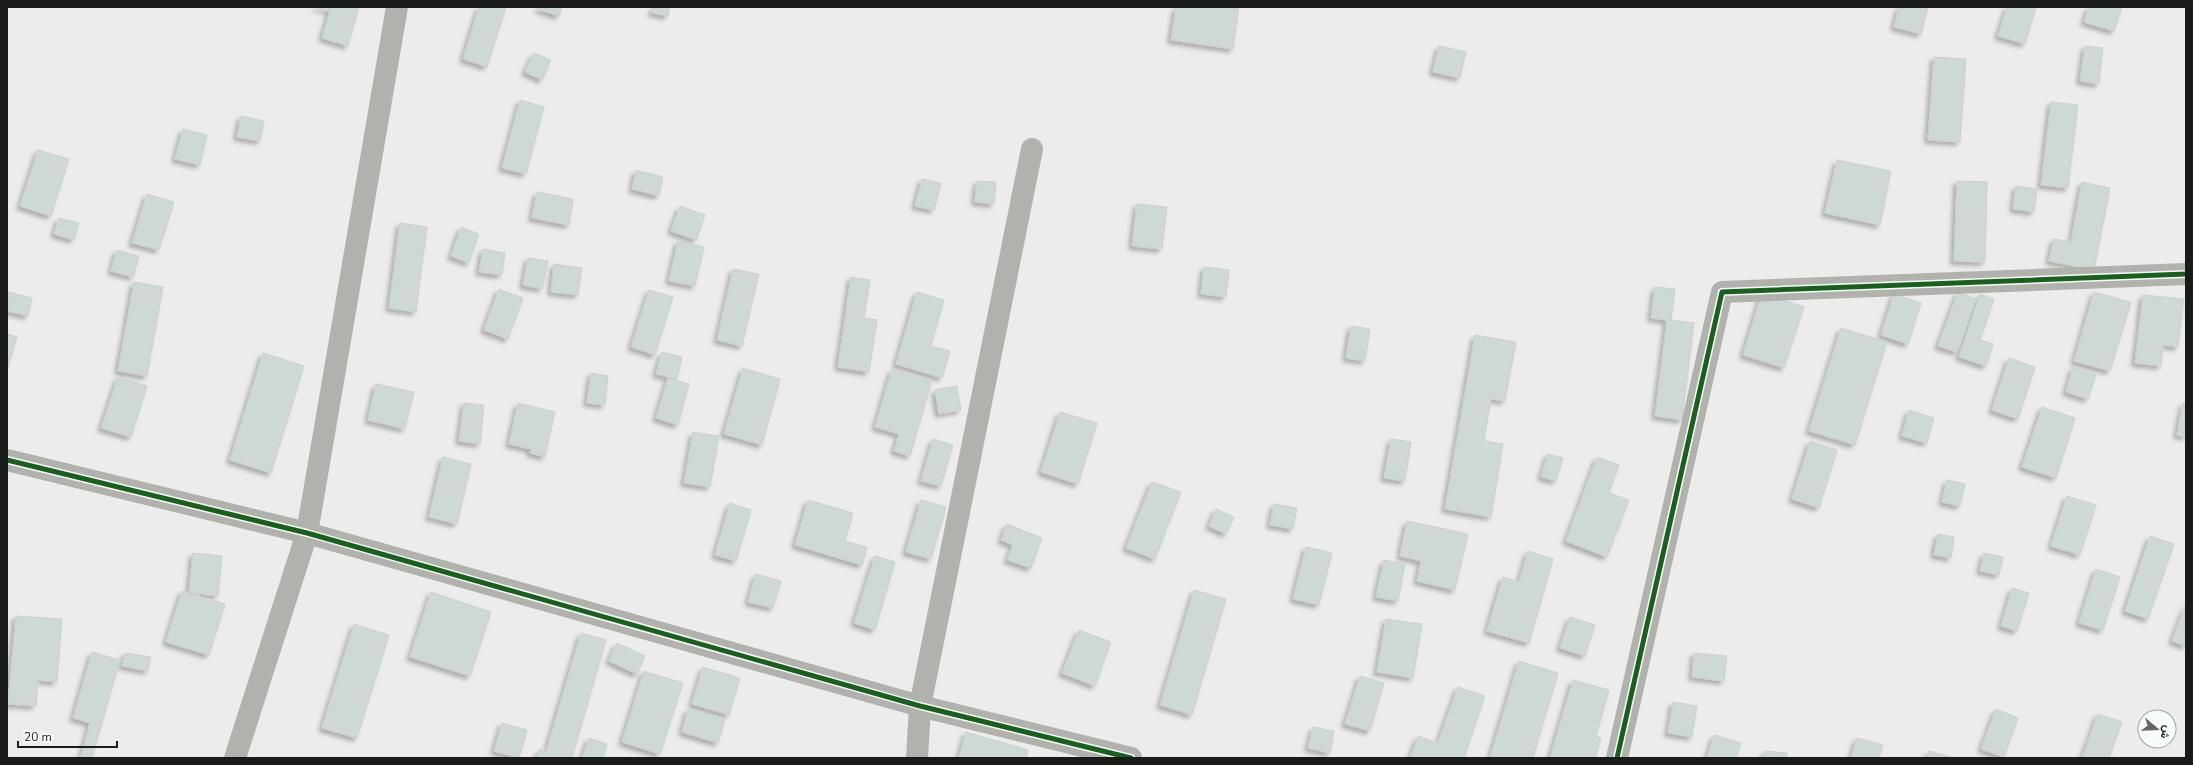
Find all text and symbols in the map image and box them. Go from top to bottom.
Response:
north arrow [2137,709,2177,749]
scale bar [18,723,117,749]
text: ش [2157,723,2175,741]
text: 20 m [24,729,52,745]

